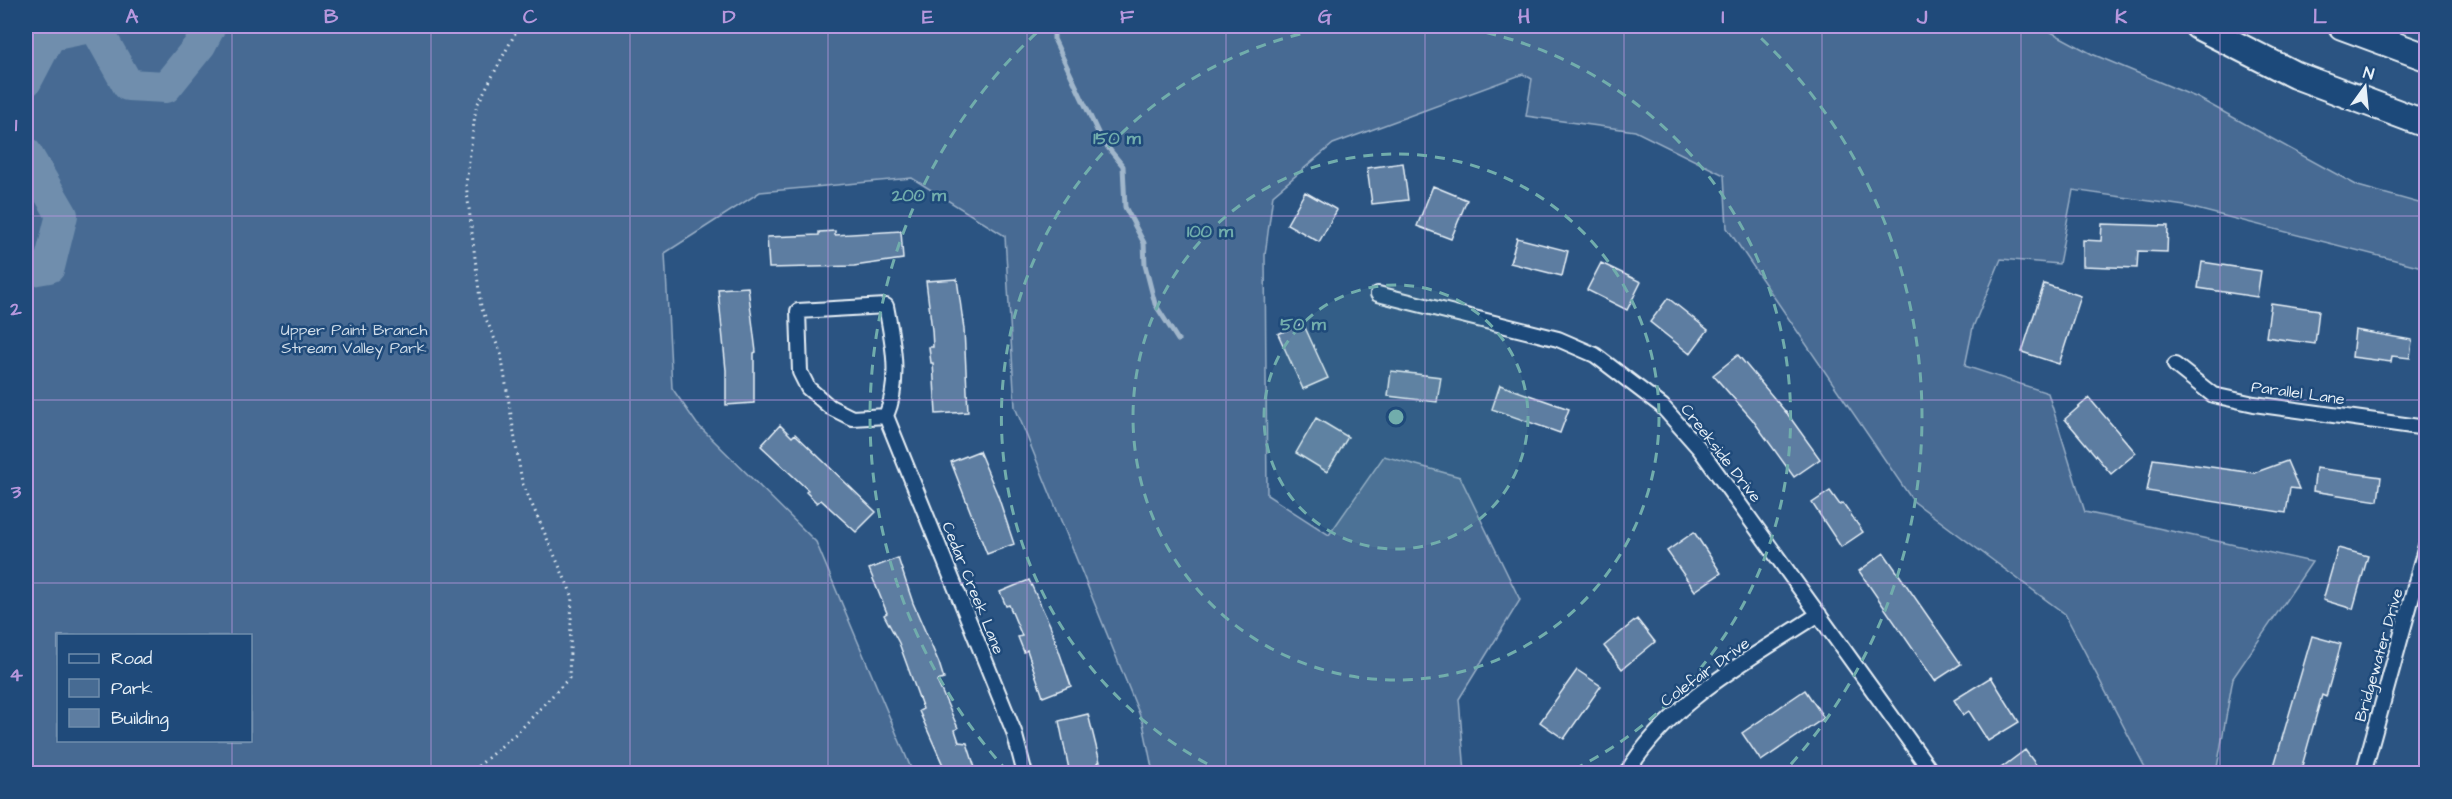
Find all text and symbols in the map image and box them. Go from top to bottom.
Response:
text: A [126,3,139,31]
text: B [324,3,339,31]
text: C [523,3,538,31]
text: D [723,3,736,31]
text: E [922,3,934,31]
text: F [1120,3,1135,31]
text: G [1318,3,1332,31]
text: H [1518,3,1530,31]
text: I [1721,3,1725,31]
text: J [1916,3,1928,31]
text: K [2115,3,2128,31]
text: L [2313,3,2327,31]
north arrow [2335,57,2395,117]
text: N [2361,62,2376,85]
text: 1 [15,111,18,139]
text: 150 m [1093,126,1142,151]
text: 200 m [891,183,947,208]
text: 100 m [1187,219,1234,244]
text: 2 [9,295,22,323]
text: 50 m [1280,312,1327,337]
park label: Upper Paint Branch Stream Valley Park [281,319,427,360]
street label: Parallel Lane [2250,376,2346,410]
street label: Creekside Drive [1676,399,1767,507]
centre of rings [1386,407,1406,427]
text: 3 [10,478,22,506]
street label: Cedar Creek Lane [936,518,1010,658]
street label: Bridgewater Drive [2349,585,2410,725]
street label: Colefair Drive [1656,632,1754,712]
legend [57,634,252,742]
text: Road [111,646,152,671]
text: 4 [9,661,23,689]
text: Park [111,676,153,701]
text: Building [111,706,169,732]

